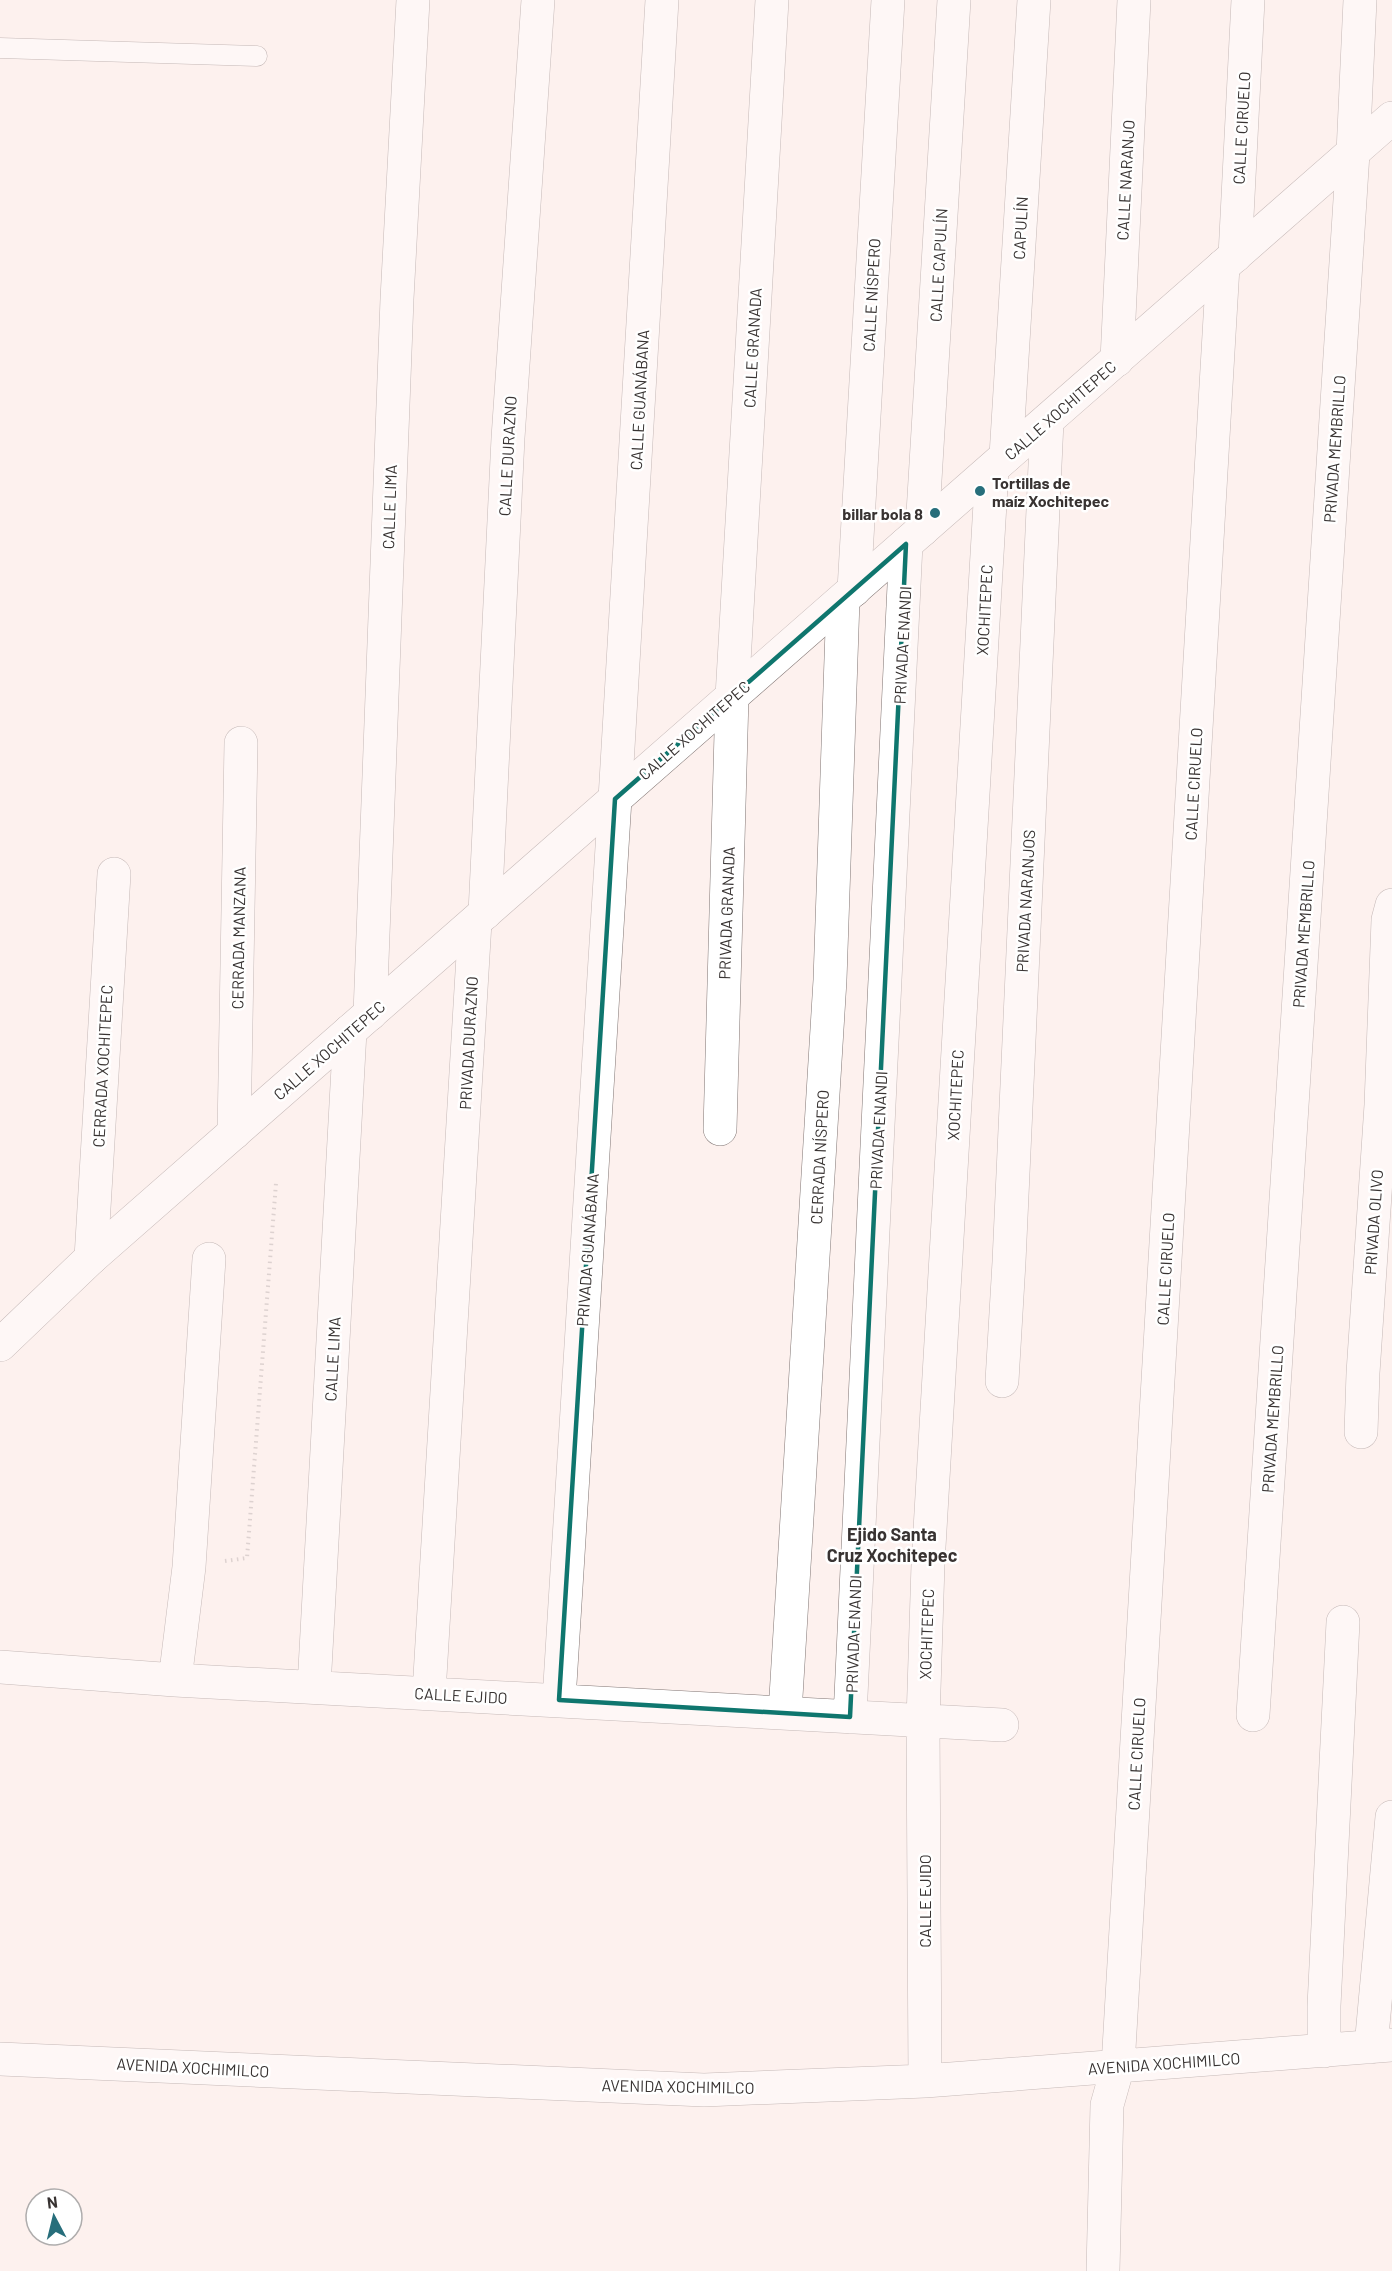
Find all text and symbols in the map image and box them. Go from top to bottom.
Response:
street label: CALLE CIRUELO [1229,71,1253,185]
street label: CALLE NARANJO [1112,119,1138,241]
street label: CAPULÍN [1009,196,1031,260]
street label: CALLE CAPULÍN [926,208,950,322]
street label: CALLE NÍSPERO [859,238,883,352]
street label: CALLE GRANADA [739,287,765,408]
street label: CALLE GUANÁBANA [626,329,652,471]
street label: CALLE XOCHITEPEC [1000,356,1120,464]
street label: PRIVADA MEMBRILLO [1319,374,1349,524]
street label: CALLE DURAZNO [494,395,520,517]
street label: CALLE LIMA [378,464,400,550]
place label: Tortillas de maíz Xochitepec [992,473,1110,510]
marker: Tortillas de maíz Xochitepec [973,484,987,498]
place label: billar bola 8 [842,504,923,523]
marker: billar bola 8 [928,506,942,520]
street label: XOCHITEPEC [972,564,996,656]
street label: PRIVADA ENANDI [889,585,915,705]
street label: CALLE XOCHITEPEC [634,676,754,784]
street label: CALLE CIRUELO [1181,727,1205,841]
street label: PRIVADA NARANJOS [1012,829,1038,973]
street label: PRIVADA GRANADA [714,846,738,980]
street label: PRIVADA MEMBRILLO [1288,859,1318,1009]
street label: CERRADA MANZANA [227,866,249,1010]
street label: PRIVADA DURAZNO [455,976,481,1110]
street label: CERRADA XOCHITEPEC [88,984,116,1148]
street label: CALLE XOCHITEPEC [269,996,389,1104]
street label: XOCHITEPEC [943,1049,967,1141]
street label: PRIVADA ENANDI [865,1070,891,1190]
street label: CERRADA NÍSPERO [806,1089,832,1225]
street label: PRIVADA OLIVO [1360,1169,1386,1275]
street label: PRIVADA GUANÁBANA [572,1172,602,1327]
street label: CALLE CIRUELO [1153,1212,1177,1326]
street label: CALLE LIMA [320,1316,344,1402]
street label: PRIVADA MEMBRILLO [1257,1344,1287,1494]
district label: Ejido Santa Cruz Xochitepec [827,1523,958,1566]
street label: PRIVADA ENANDI [841,1575,865,1693]
street label: XOCHITEPEC [915,1588,937,1680]
street label: CALLE EJIDO [414,1683,508,1707]
street label: CALLE CIRUELO [1124,1697,1148,1811]
street label: CALLE EJIDO [915,1854,934,1948]
street label: AVENIDA XOCHIMILCO [1087,2048,1241,2078]
street label: AVENIDA XOCHIMILCO [116,2054,270,2080]
street label: AVENIDA XOCHIMILCO [601,2075,755,2097]
north arrow [24,2187,84,2247]
text: N [46,2192,59,2212]

